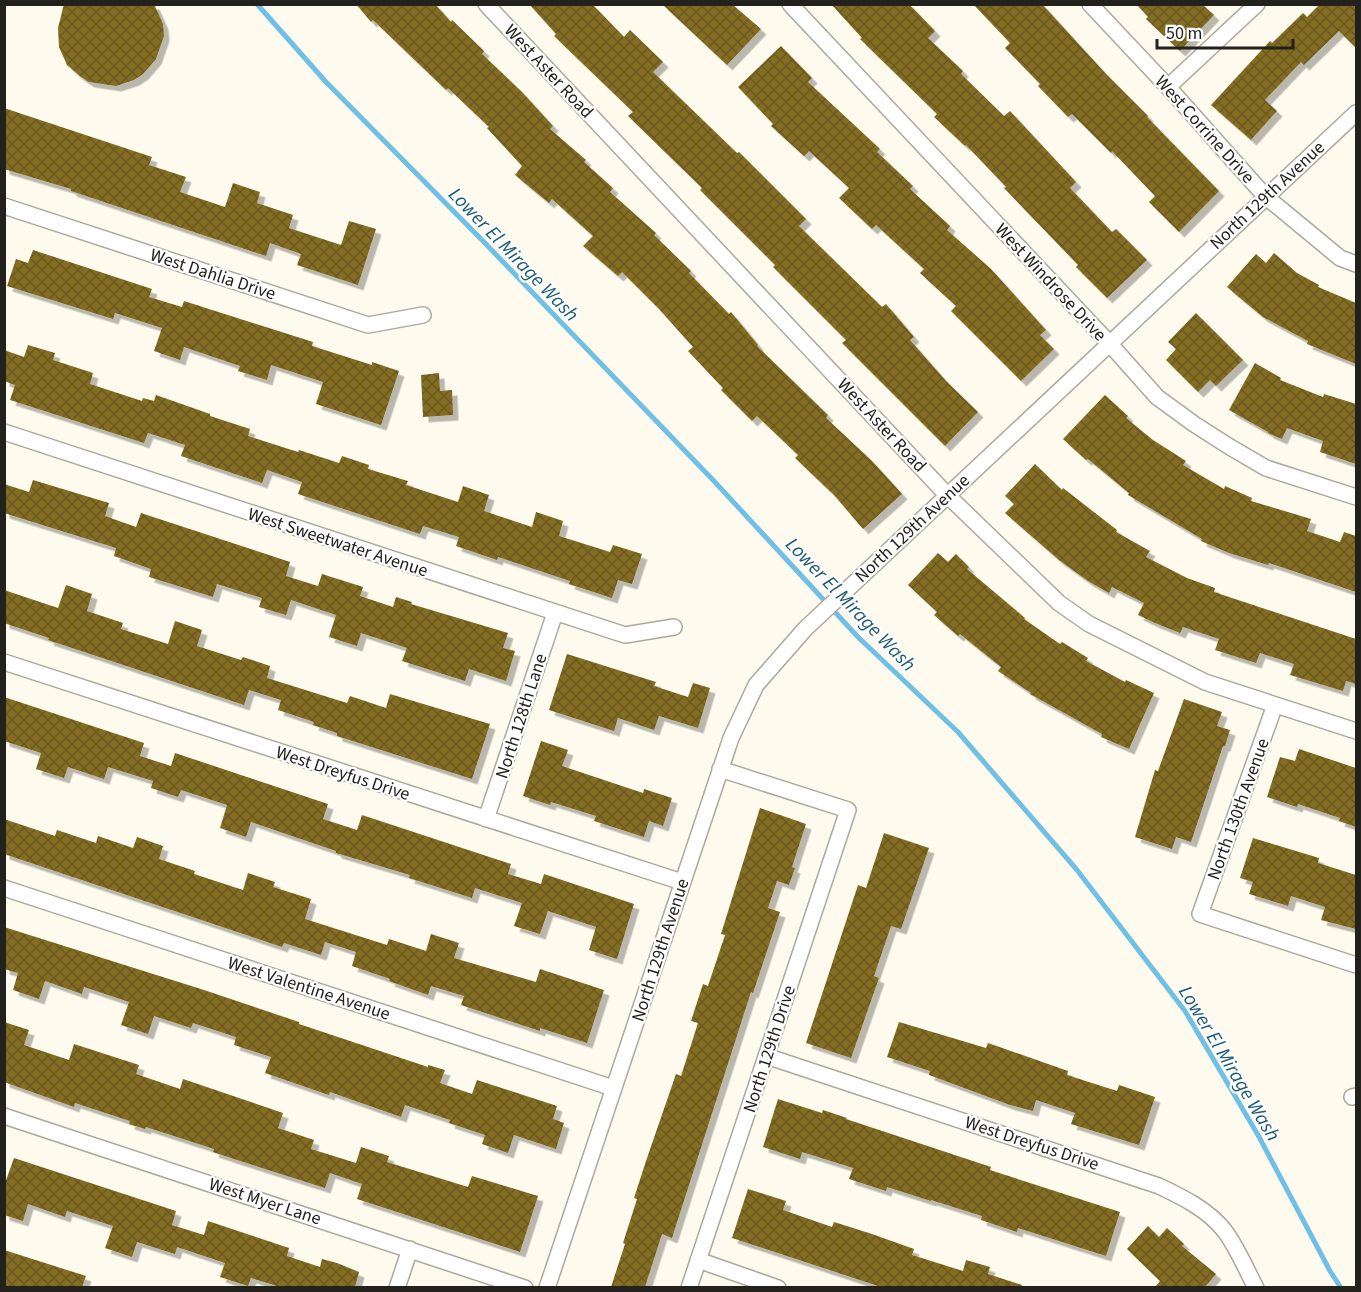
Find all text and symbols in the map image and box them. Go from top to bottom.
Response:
scale bar [1157,12,1294,50]
street label: West Aster Road [498,19,599,124]
text: 50 m [1166,21,1202,46]
street label: West Corrine Drive [1149,70,1260,189]
street label: North 129th Avenue [1204,135,1330,255]
water label: Lower El Mirage Wash [442,181,585,328]
street label: West Windrose Drive [989,218,1112,347]
street label: West Dahlia Drive [147,242,279,307]
street label: West Aster Road [831,373,932,478]
street label: North 129th Avenue [849,468,975,588]
street label: West Sweetwater Avenue [245,502,431,583]
water label: Lower El Mirage Wash [779,531,922,678]
street label: North 128th Lane [489,650,553,782]
street label: North 130th Avenue [1201,735,1276,883]
street label: West Dreyfus Drive [273,740,413,807]
street label: North 129th Avenue [626,875,695,1025]
street label: West Valentine Avenue [224,950,393,1027]
water label: Lower El Mirage Wash [1172,980,1287,1147]
street label: North 129th Drive [737,982,802,1116]
street label: West Dreyfus Drive [962,1110,1102,1177]
street label: West Myer Lane [205,1172,324,1231]

